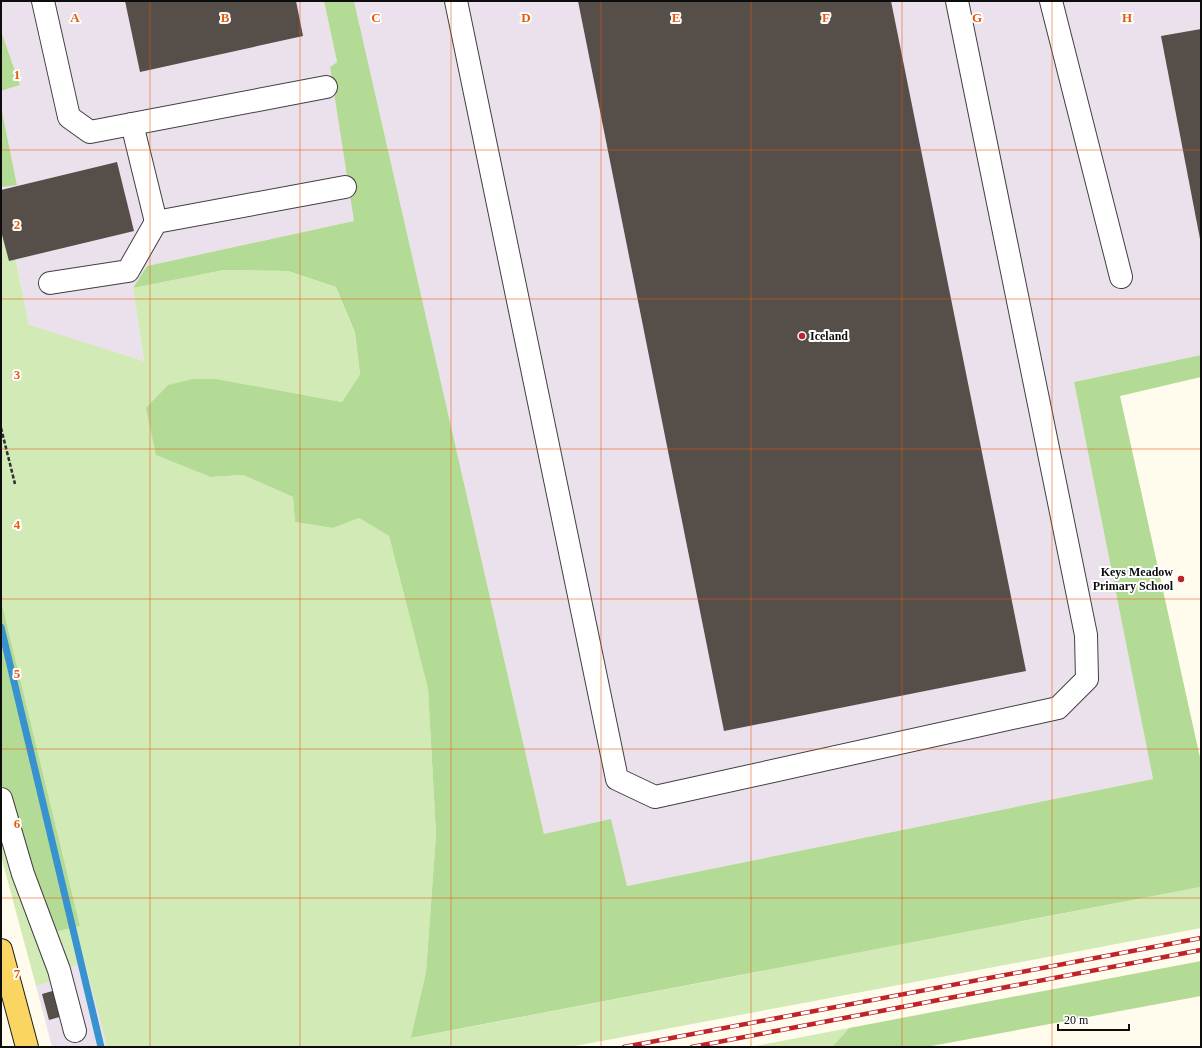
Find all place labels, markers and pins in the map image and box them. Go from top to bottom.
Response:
place label: Iceland [810,329,848,343]
marker: Iceland [797,331,807,341]
place label: Keys Meadow Primary School [1093,565,1174,593]
marker: Keys Meadow Primary School [1176,574,1186,584]

